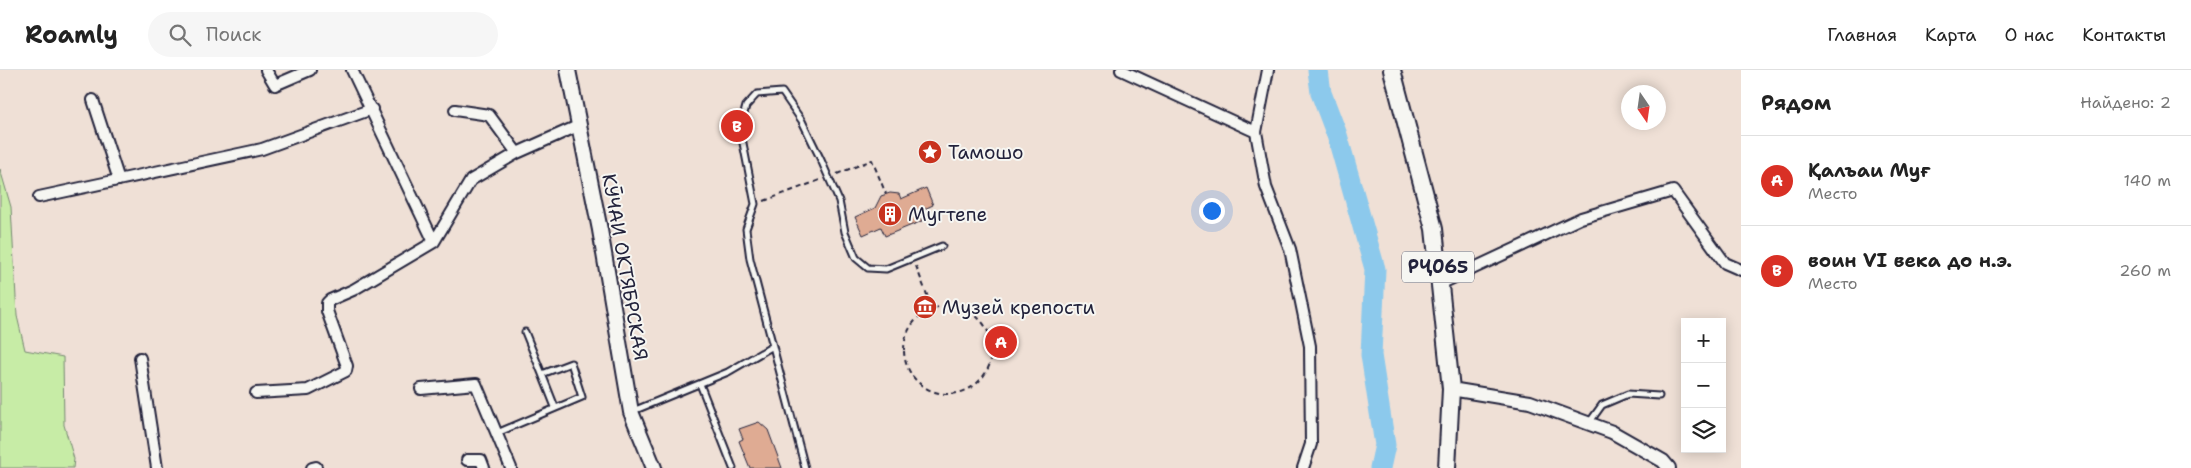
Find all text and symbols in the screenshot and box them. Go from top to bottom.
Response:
search box [148,12,498,57]
text: Roamly [25,19,118,51]
icon: search [166,21,194,49]
text: Поиск [206,22,261,47]
text: Главная [1827,23,1897,47]
text: Карта [1925,23,1977,47]
text: О нас [2005,23,2054,47]
text: Контакты [2082,23,2166,47]
north arrow [1621,85,1666,130]
text: Рядом [1761,89,1831,117]
text: Найдено: 2 [2080,92,2171,113]
pin: B [721,107,753,145]
place icon: Тамошо [917,139,943,165]
place label: Тамошо [948,140,1024,165]
text: Қалъаи Муғ [1808,158,1930,183]
text: A [1771,170,1783,191]
text: 140 m [2124,170,2171,191]
street label: КӮЧАИ ОКТЯБРСКАЯ [596,172,654,362]
text: Место [1808,183,1858,204]
your location [1199,198,1225,224]
building icon: Мугтепе [877,201,903,227]
place label: Мугтепе [908,202,987,227]
text: воин VI века до н.э. [1808,248,2012,273]
road number: РҶ065 [1402,252,1474,282]
text: B [1772,260,1782,281]
text: 260 m [2119,260,2171,281]
text: Место [1808,273,1858,294]
museum icon: Музей крепости [912,294,938,320]
place label: Музей крепости [942,295,1095,320]
map controls [1681,318,1726,453]
button: + [1681,318,1726,363]
pin: A [985,323,1017,361]
button: − [1681,363,1726,408]
button: layers [1681,408,1726,453]

